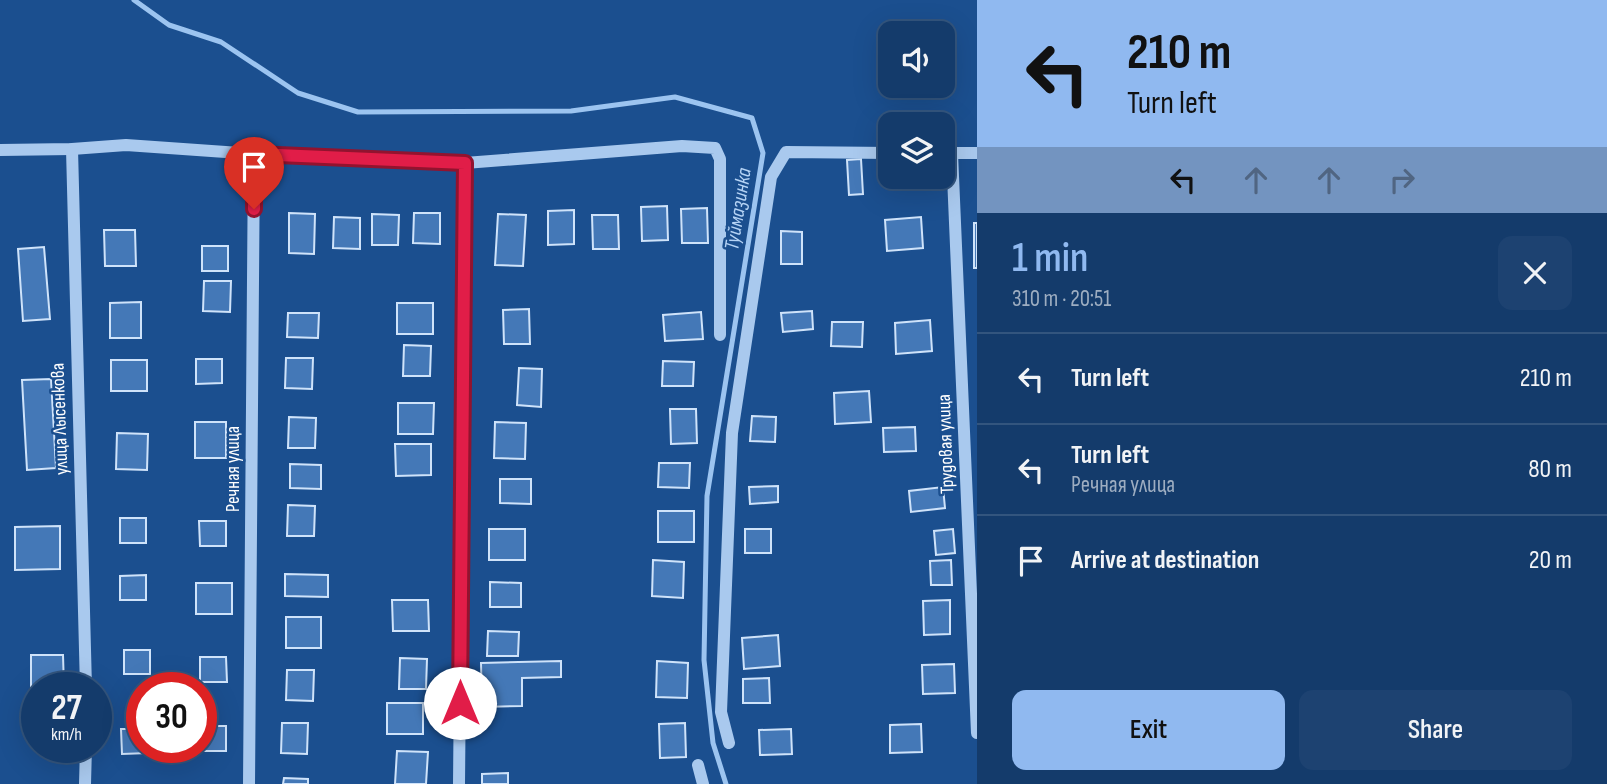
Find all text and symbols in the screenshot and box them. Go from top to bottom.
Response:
map controls [878,21,955,189]
button: sound [878,21,955,98]
text: 210 m [1127,24,1231,83]
icon: left [1012,28,1103,119]
text: Turn left [1127,84,1217,123]
button: layers [878,112,955,189]
pin [224,137,284,209]
icon: arrive [235,148,273,186]
icon: left [1164,161,1202,199]
icon: ahead [1237,161,1275,199]
icon: ahead [1310,161,1348,199]
icon: right [1383,161,1421,199]
water label: Туймазинка [719,166,757,252]
text: 1 min [1012,233,1088,284]
button: close [1498,236,1572,310]
text: 310 m · 20:51 [1012,285,1111,313]
icon: left [1012,360,1050,398]
street label: улица Лысенкова [47,363,73,475]
text: Turn left [1071,363,1149,394]
text: 210 m [1520,363,1572,394]
street label: Трудовая улица [933,394,959,494]
street label: Речная улица [222,426,245,512]
text: Turn left [1071,440,1149,471]
icon: left [1012,451,1050,489]
text: 80 m [1528,454,1572,485]
text: Речная улица [1071,471,1175,499]
icon: arrive [1012,542,1050,580]
text: Arrive at destination [1071,545,1259,576]
text: 20 m [1529,545,1572,576]
position arrow [423,666,497,740]
speed limit sign: 30 [126,672,217,763]
text: 27 [51,687,82,730]
button: Exit [1012,690,1285,770]
button: Share [1299,690,1572,770]
text: km/h [51,724,82,745]

